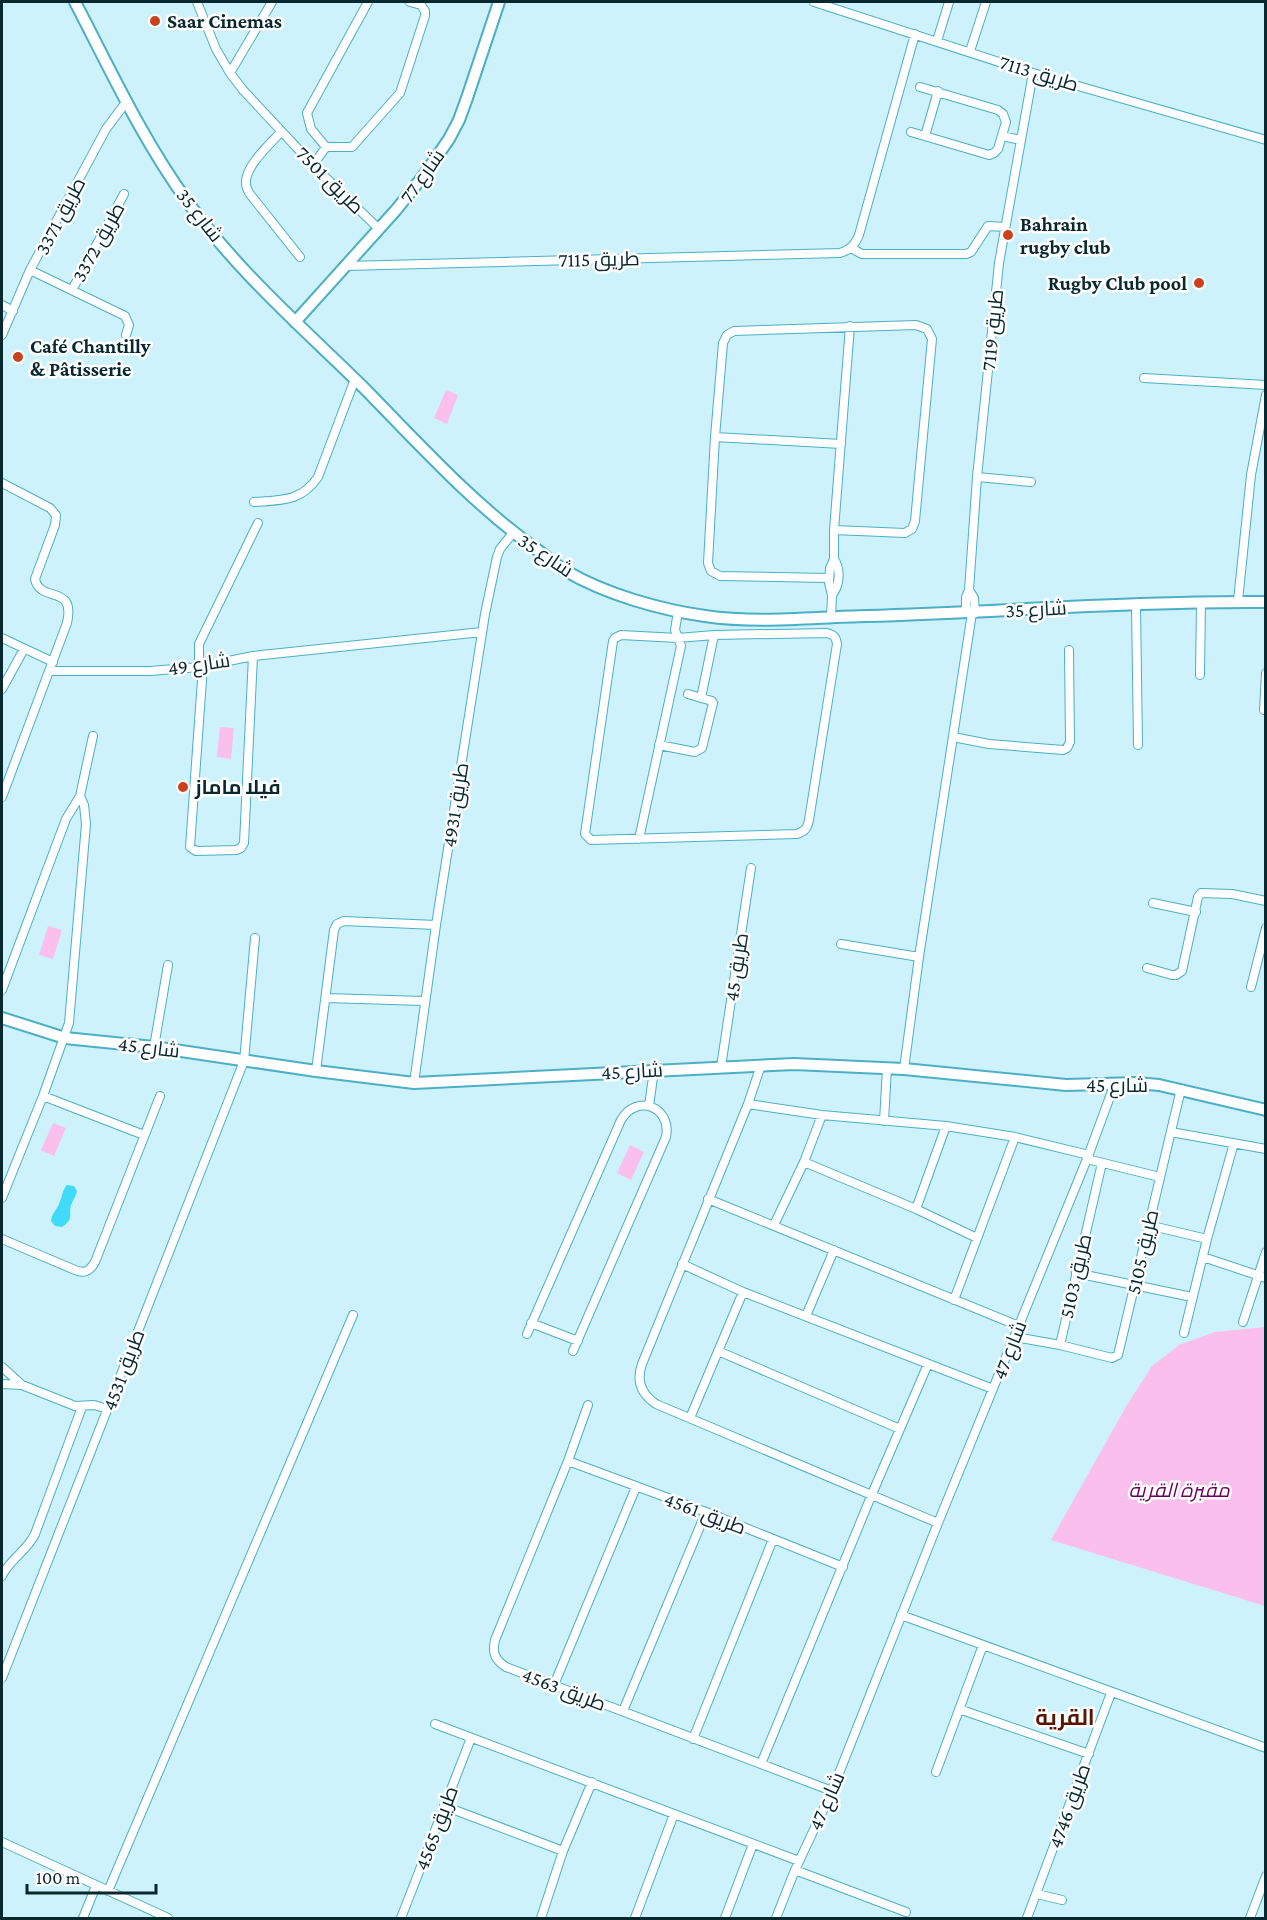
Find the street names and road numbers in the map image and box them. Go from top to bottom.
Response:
street label: طريق 7113 [996,51,1081,97]
street label: طريق 7501 [290,142,368,220]
street label: شارع 77 [395,145,451,209]
street label: طريق 3371 [31,174,91,259]
street label: شارع 35 [170,184,228,248]
street label: طريق 3372 [67,199,130,286]
street label: طريق 7115 [558,247,640,273]
street label: طريق 7119 [977,288,1009,372]
street label: شارع 35 [513,529,578,584]
street label: شارع 35 [1005,596,1067,625]
street label: شارع 49 [166,649,232,682]
street label: طريق 4931 [437,761,475,849]
street label: طريق 45 [720,931,754,1003]
street label: شارع 45 [116,1032,181,1065]
street label: شارع 45 [600,1058,664,1087]
street label: شارع 45 [1086,1074,1148,1099]
street label: طريق 5105 [1122,1208,1164,1297]
street label: طريق 5103 [1055,1232,1097,1321]
street label: شارع 47 [987,1317,1033,1384]
street label: طريق 4531 [98,1326,150,1414]
street label: طريق 4561 [660,1487,749,1541]
street label: طريق 4563 [518,1663,609,1717]
street label: طريق 4746 [1044,1761,1096,1852]
street label: شارع 47 [803,1768,851,1835]
street label: طريق 4565 [410,1783,464,1874]

